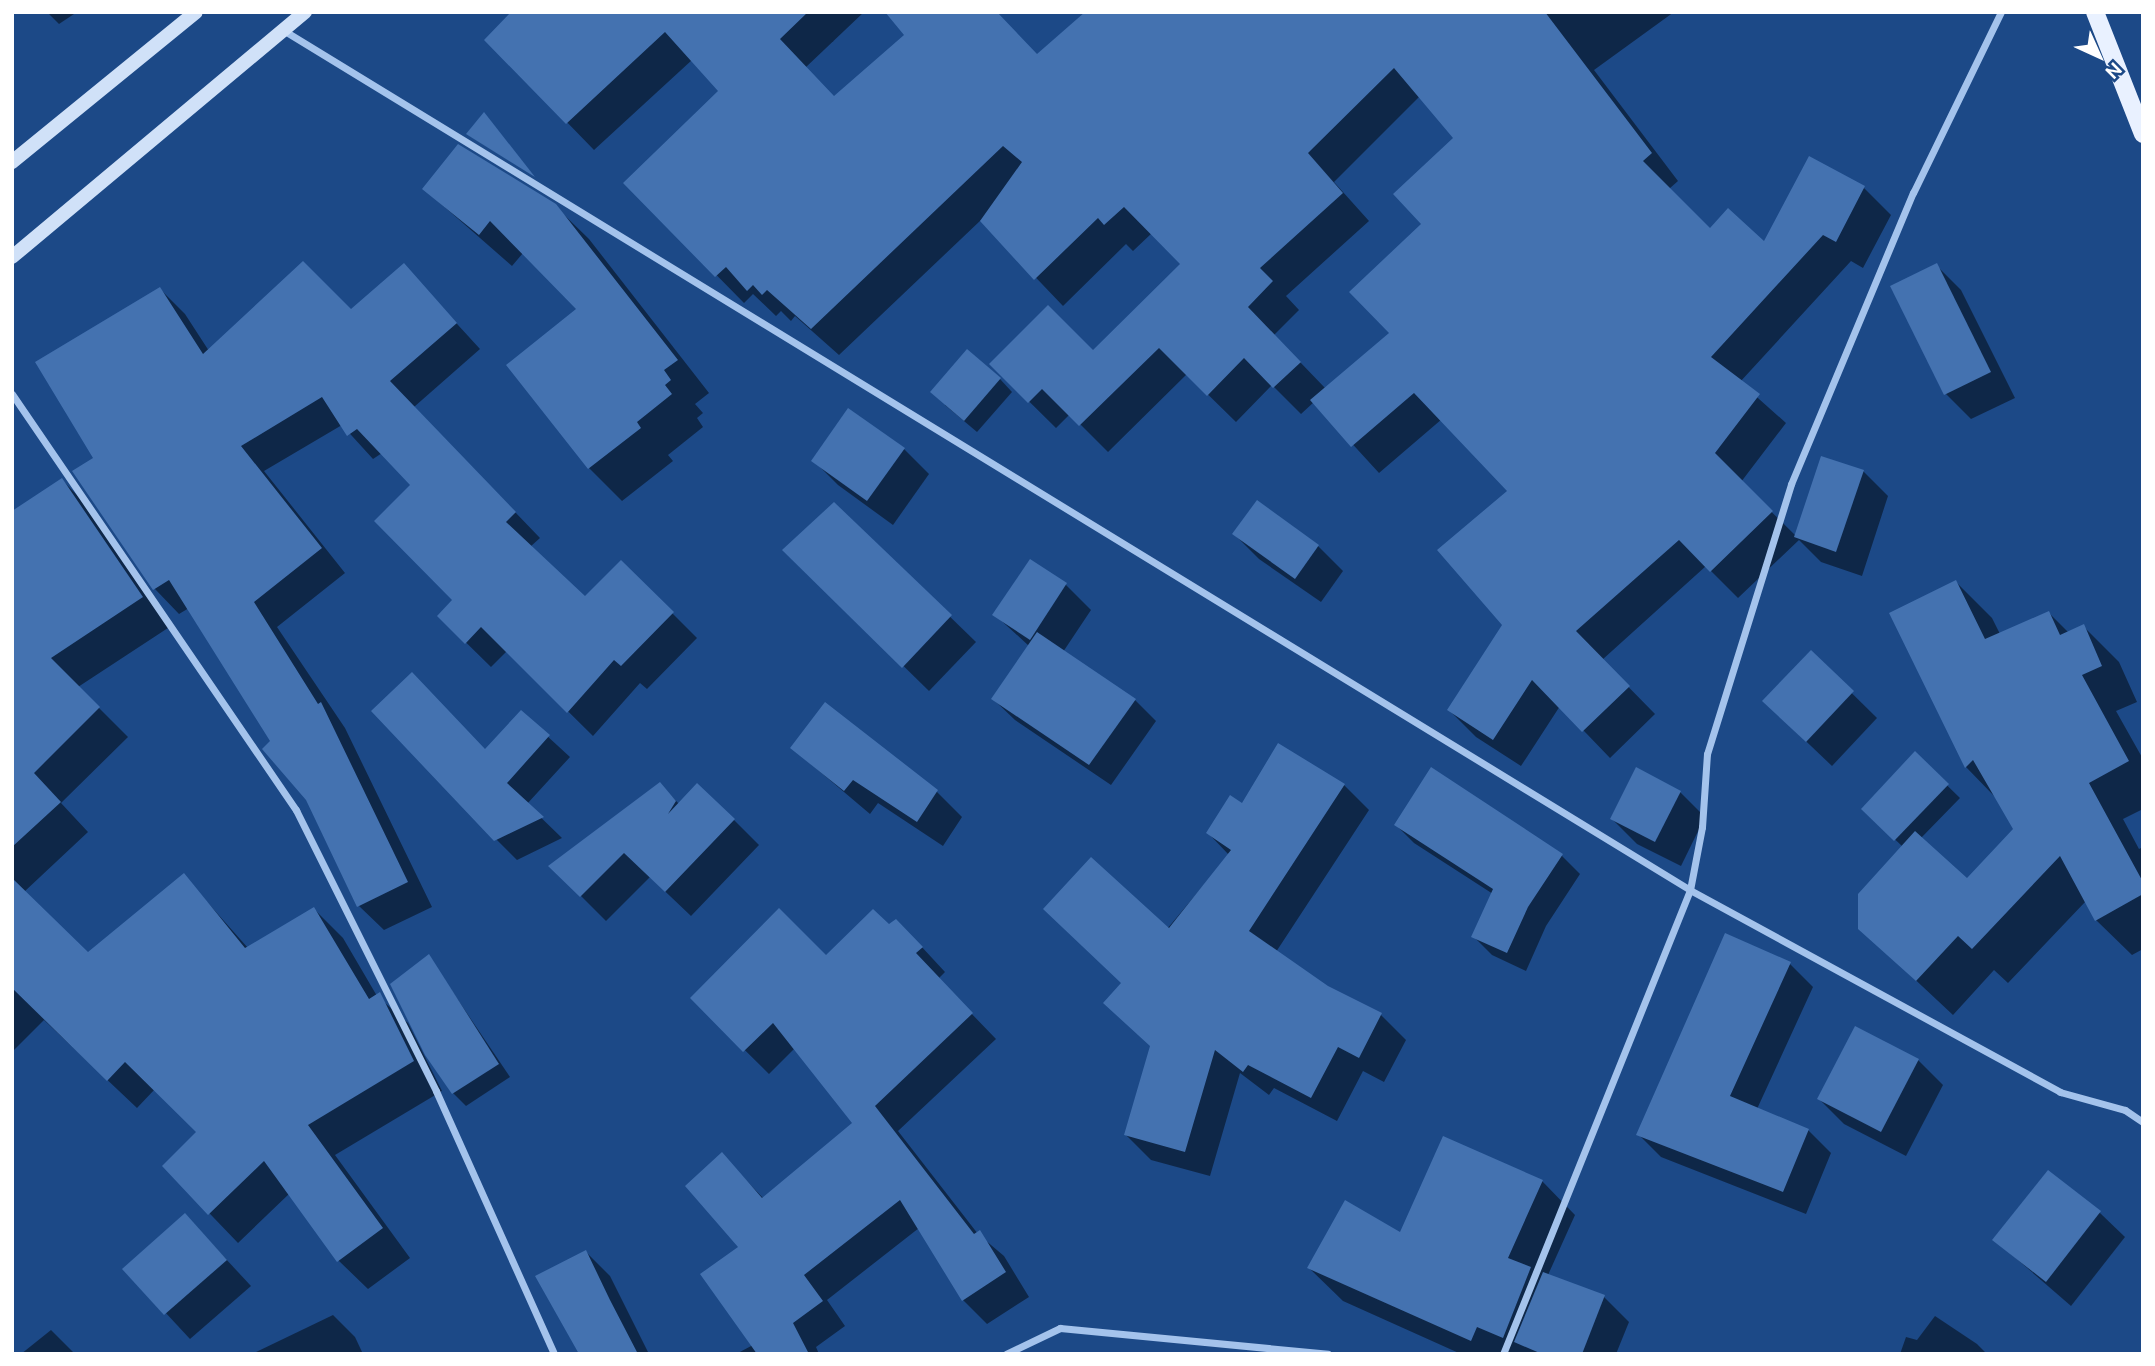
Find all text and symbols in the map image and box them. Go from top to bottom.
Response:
north arrow [2064,21,2134,91]
text: N [2101,58,2127,84]

